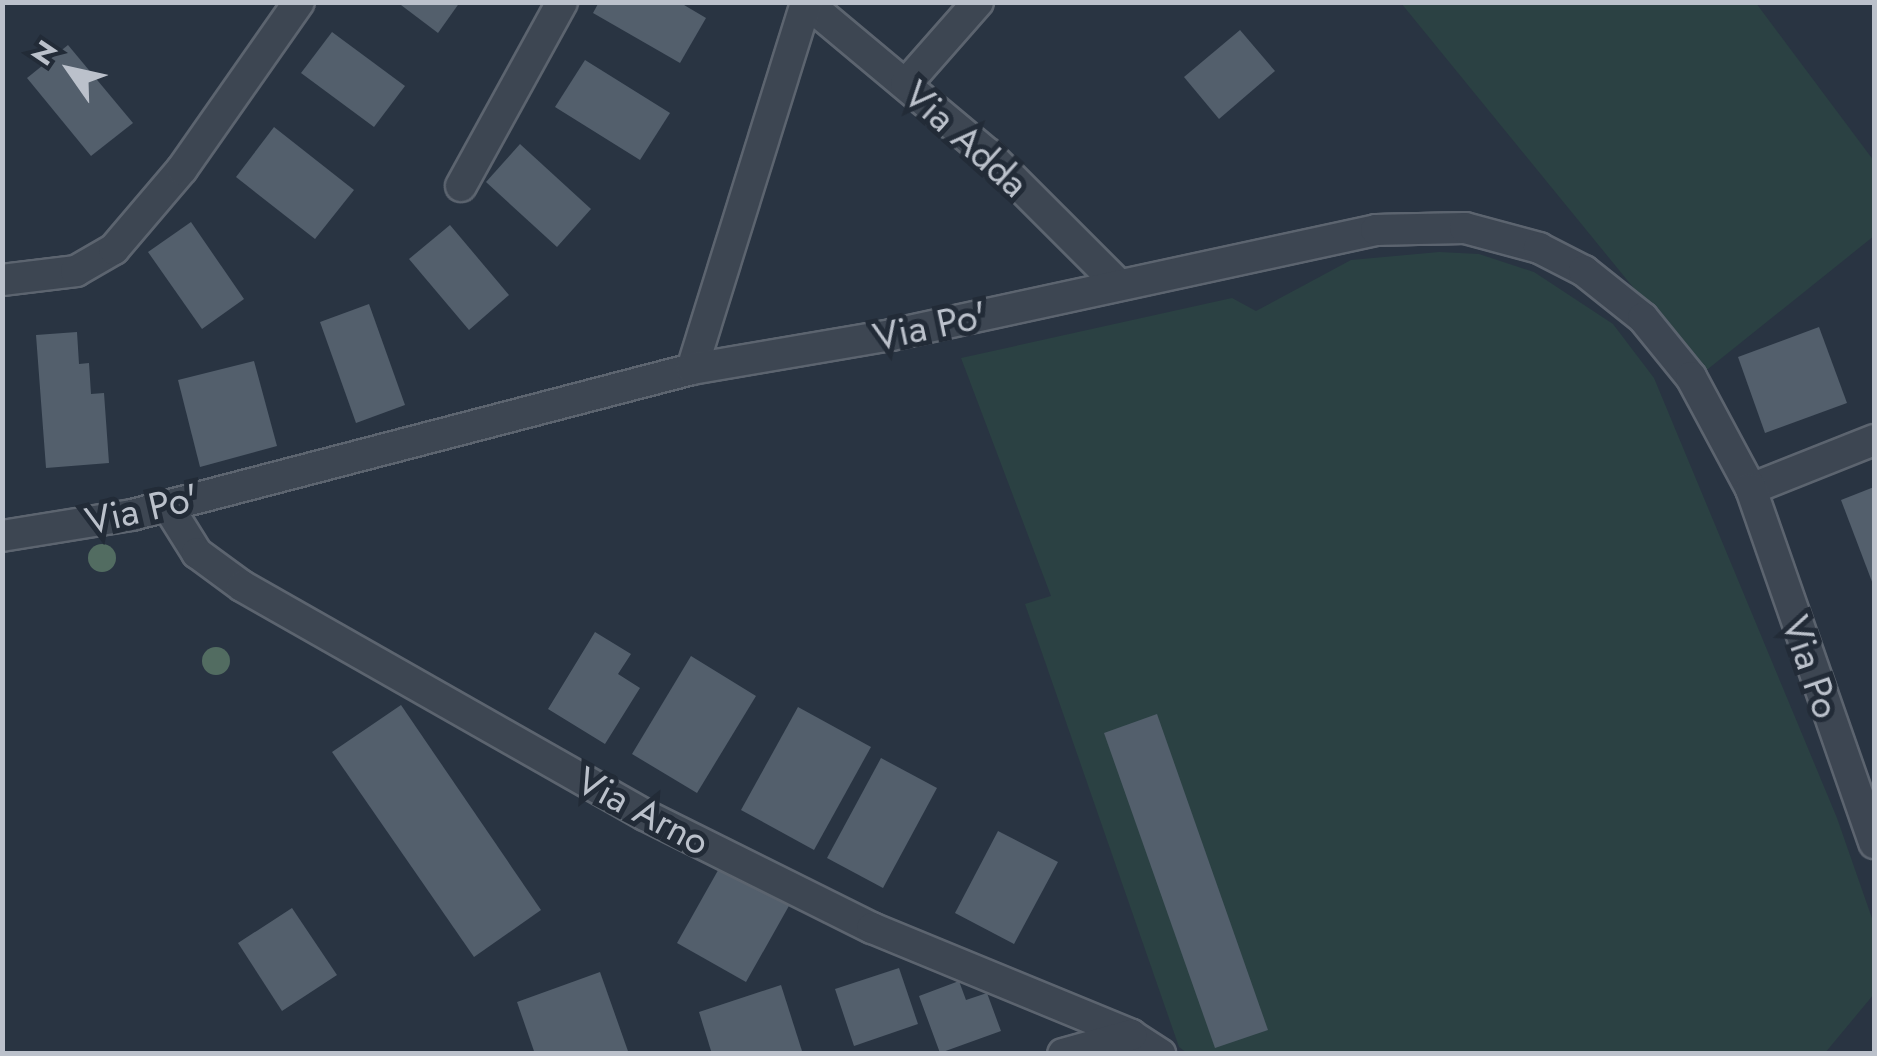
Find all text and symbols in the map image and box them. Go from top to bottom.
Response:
north arrow [20,20,120,120]
text: N [21,32,68,74]
street label: Via Adda [895,71,1037,207]
street label: Via Po' [869,292,991,360]
street label: Via Po' [81,474,203,544]
street label: Via Po [1772,610,1850,724]
street label: Via Arno [569,757,717,865]

